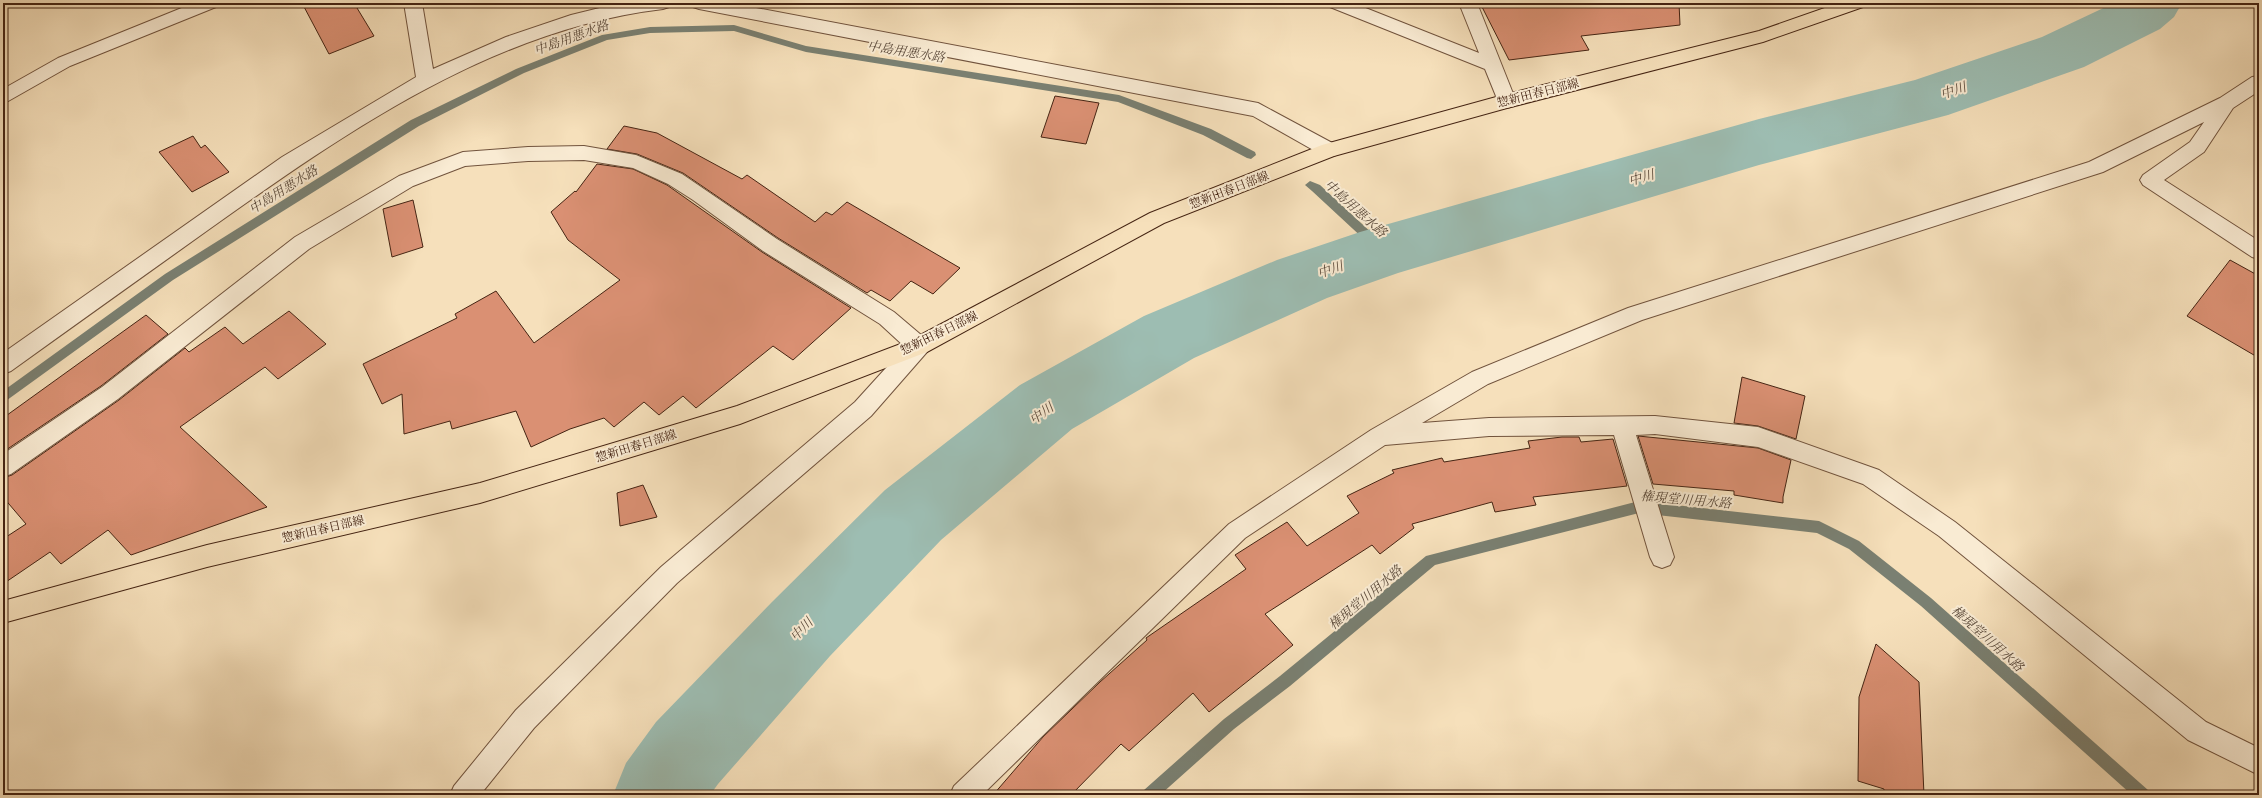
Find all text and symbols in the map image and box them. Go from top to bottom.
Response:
water label: 中島用悪水路 [532,16,611,58]
water label: 中島用悪水路 [866,37,947,65]
street label: 惣新田春日部線 [1495,75,1580,110]
water label: 中川 [1938,78,1970,102]
water label: 中島用悪水路 [246,161,321,216]
water label: 中川 [1626,165,1658,188]
street label: 惣新田春日部線 [1187,167,1271,212]
water label: 中島用悪水路 [1322,176,1391,241]
water label: 中川 [1315,257,1347,281]
street label: 惣新田春日部線 [898,307,980,358]
water label: 中川 [1026,398,1058,427]
street label: 惣新田春日部線 [593,426,678,465]
water label: 権現堂川用水路 [1640,487,1733,511]
street label: 惣新田春日部線 [280,512,366,545]
water label: 権現堂川用水路 [1325,561,1406,632]
water label: 権現堂川用水路 [1949,602,2028,675]
water label: 中川 [786,613,817,644]

